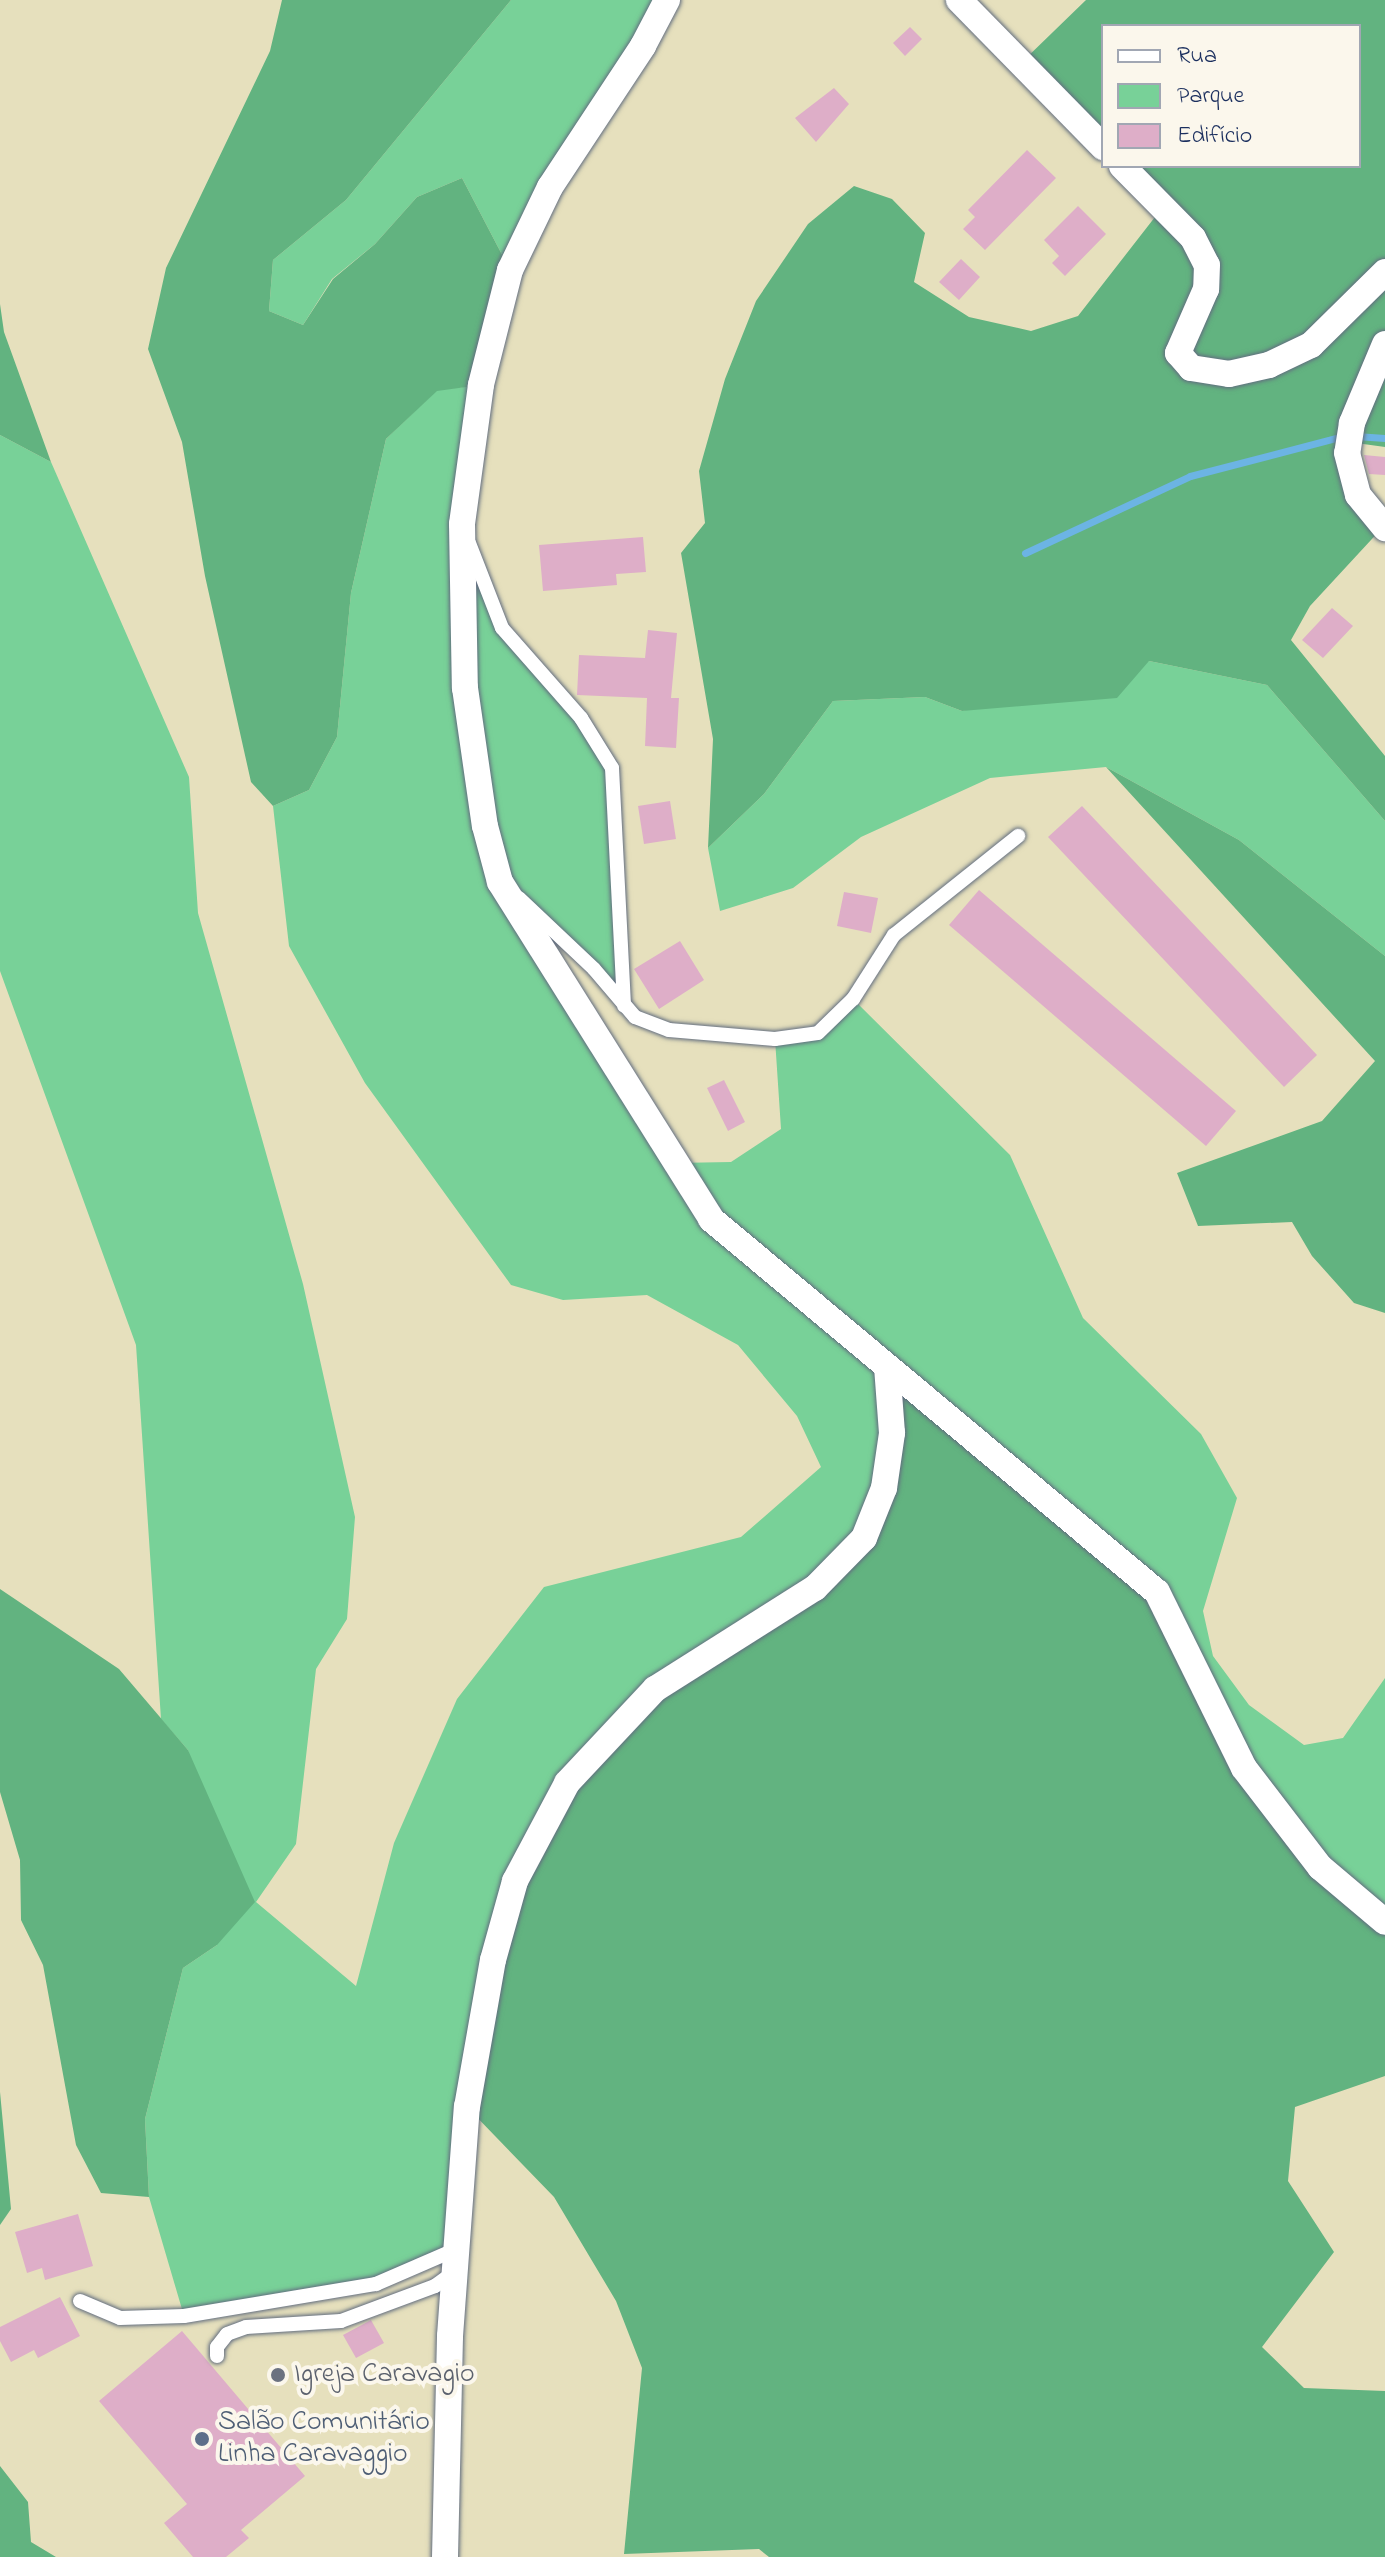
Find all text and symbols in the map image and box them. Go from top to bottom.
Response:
legend [1101,24,1361,168]
text: Rua [1177,39,1217,74]
text: Parque [1177,79,1244,114]
text: Edifício [1177,119,1252,154]
place label: Igreja Caravagio [294,2358,475,2392]
marker: Igreja Caravagio [269,2366,287,2384]
place label: Salão Comunitário Linha Caravaggio [218,2406,430,2472]
marker: Salão Comunitário Linha Caravaggio [193,2430,211,2448]

